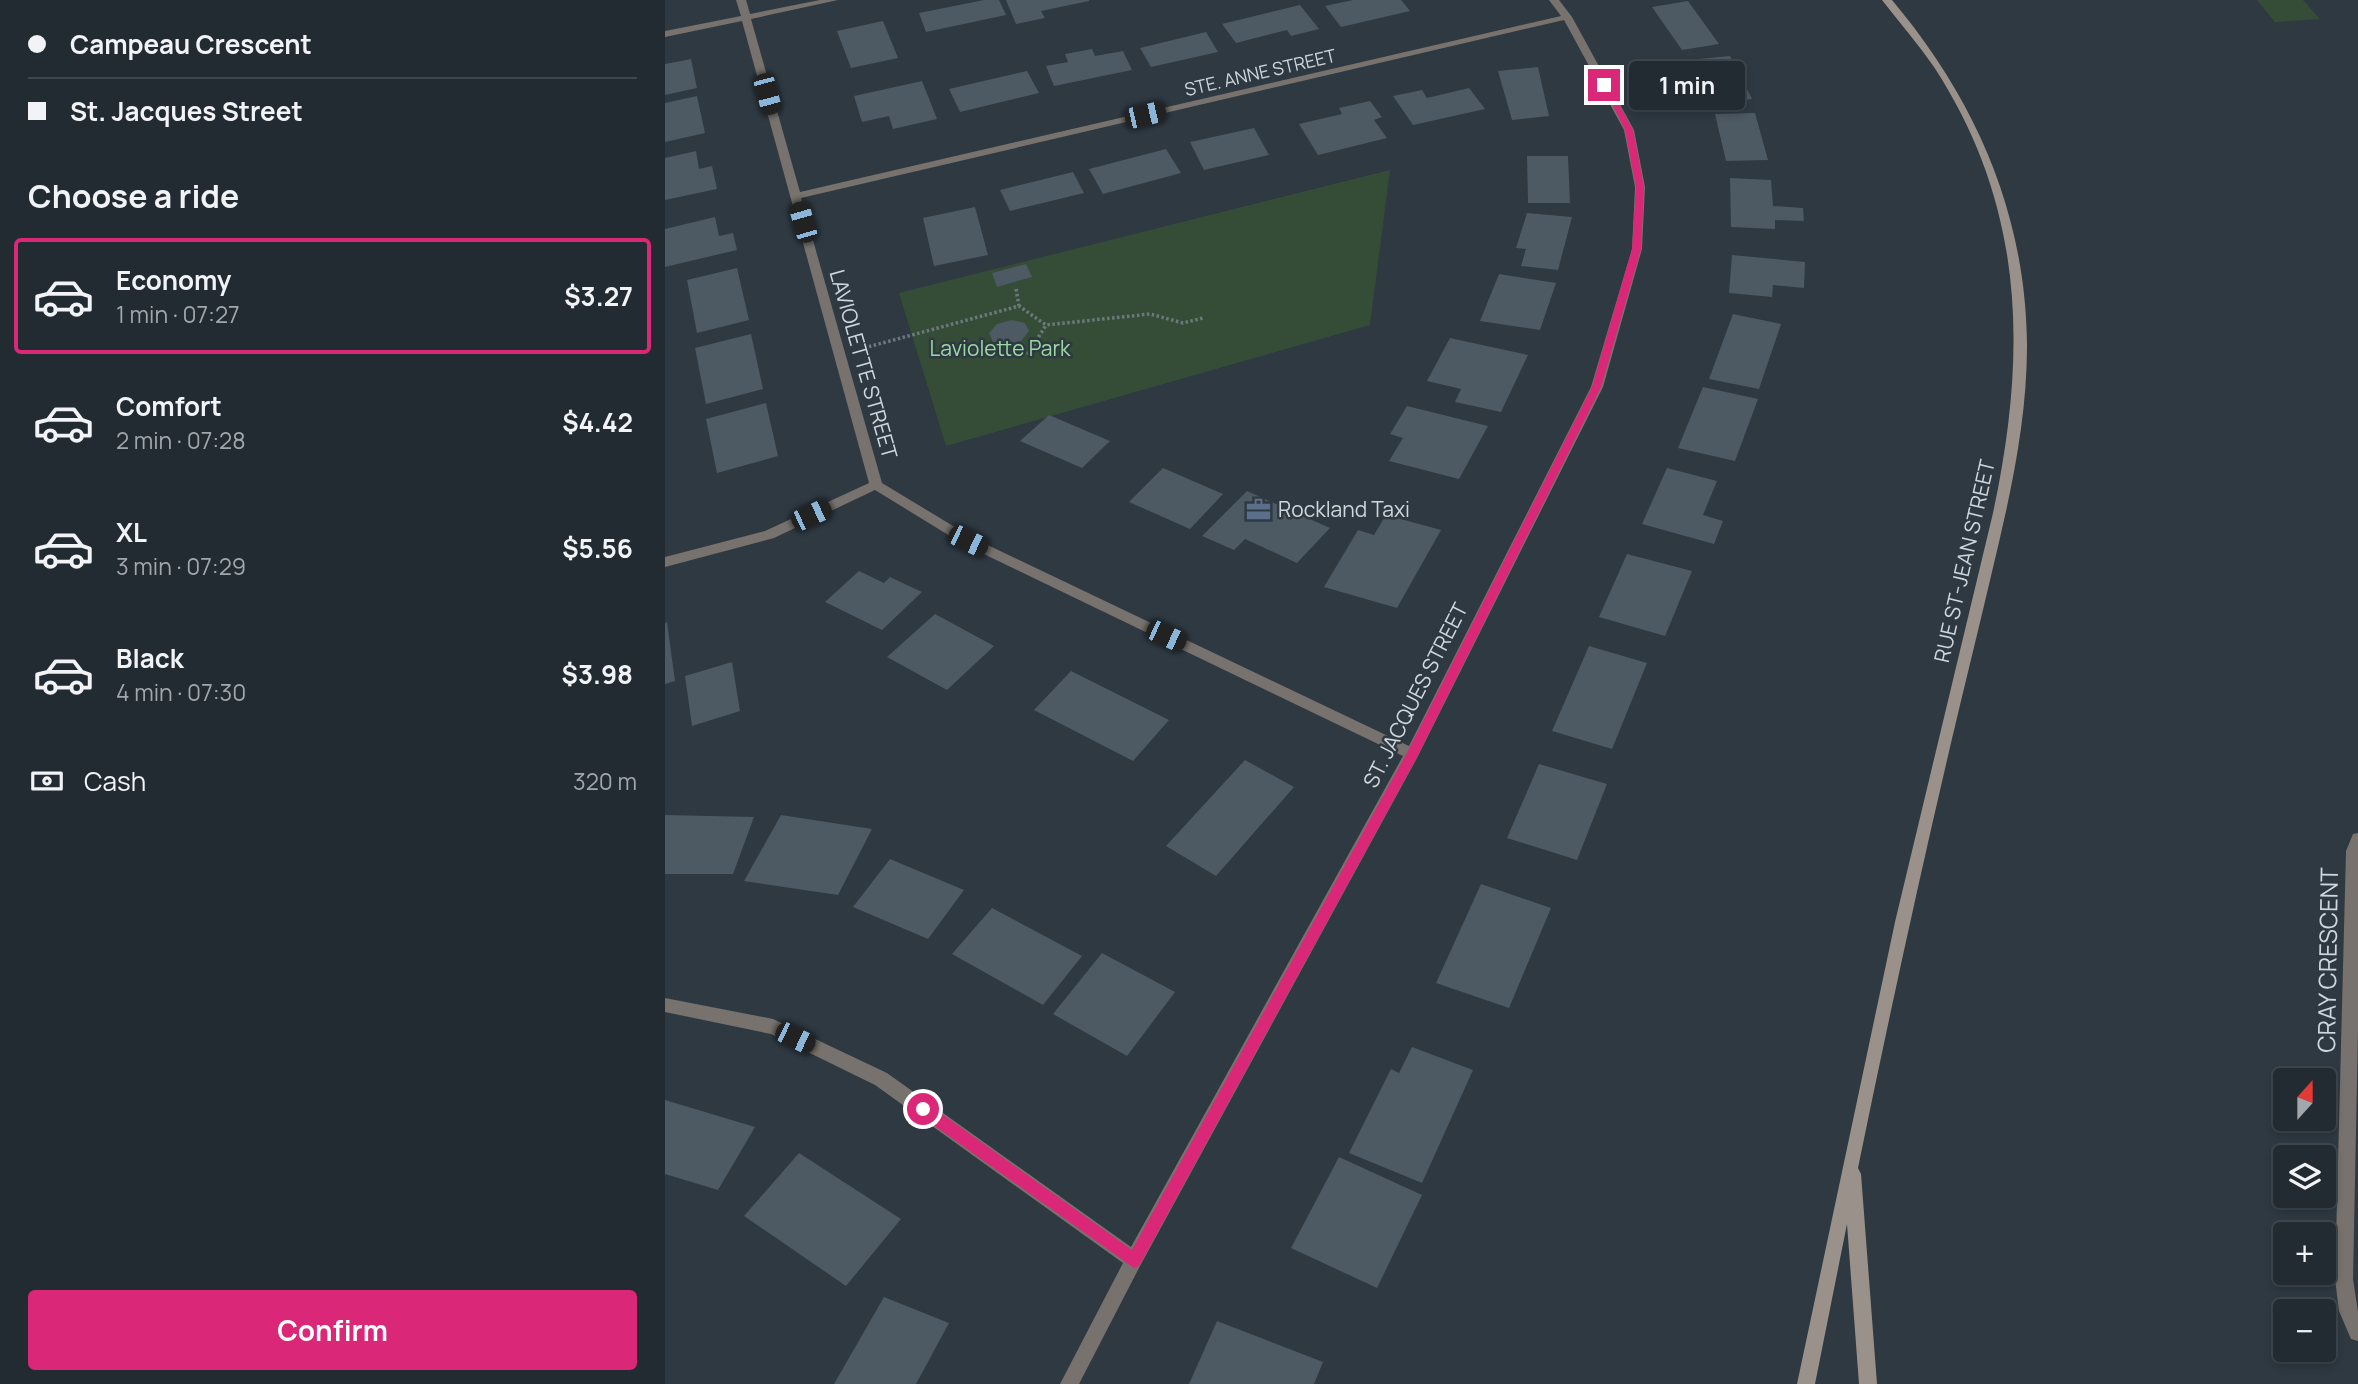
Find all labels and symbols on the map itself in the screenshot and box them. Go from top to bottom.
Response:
street label: STE. ANNE STREET [1182,43,1338,101]
callout: 1 min [1629,60,1744,110]
route end [1588,69,1620,101]
car [752,71,783,117]
car [1123,100,1168,130]
car [788,199,819,245]
street label: LAVIOLETTE STREET [824,266,905,462]
park label: Laviolette Park [929,334,1071,362]
street label: RUE ST-JEAN STREET [1927,456,2001,665]
office icon: Rockland Taxi [1244,495,1272,523]
place label: Rockland Taxi [1278,495,1410,523]
car [788,497,835,533]
car [945,522,992,560]
street label: ST. JACQUES STREET [1356,597,1474,792]
car [1143,618,1190,654]
street label: CRAY CRESCENT [2309,867,2345,1053]
car [772,1019,819,1057]
north arrow [2273,1068,2336,1130]
route start [907,1093,939,1125]

